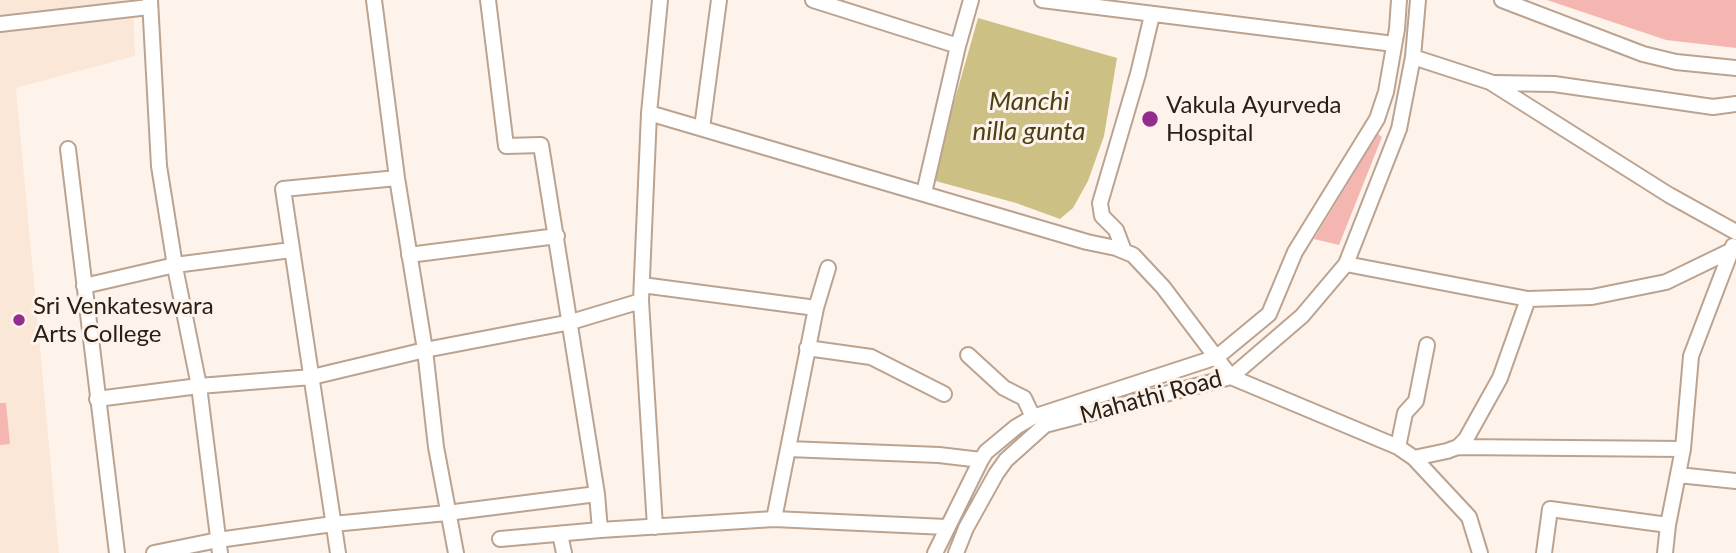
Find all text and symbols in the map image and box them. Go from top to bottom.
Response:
water label: Manchi nilla gunta [972,86,1086,148]
place label: Vakula Ayurveda Hospital [1166,91,1342,147]
marker: Vakula Ayurveda Hospital [1140,109,1160,129]
place label: Sri Venkateswara Arts College [33,292,214,348]
marker: Sri Venkateswara Arts College [11,312,27,328]
street label: Mahathi Road [1077,364,1225,430]

